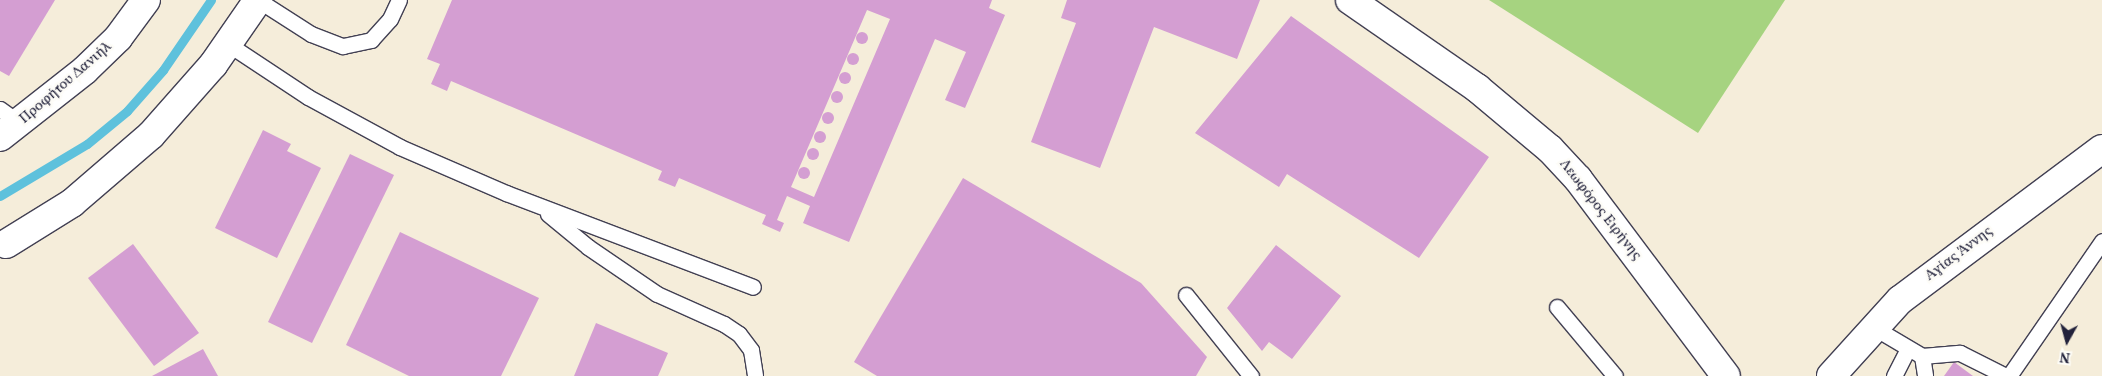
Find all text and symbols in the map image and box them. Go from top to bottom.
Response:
street label: Προφήτου Δανιήλ [16,38,116,128]
street label: Λεωφόρος Ειρήνης [1555,156,1645,264]
street label: Αγίας Άννης [1922,223,1996,285]
north arrow [2042,316,2092,366]
text: N [2059,346,2071,366]

